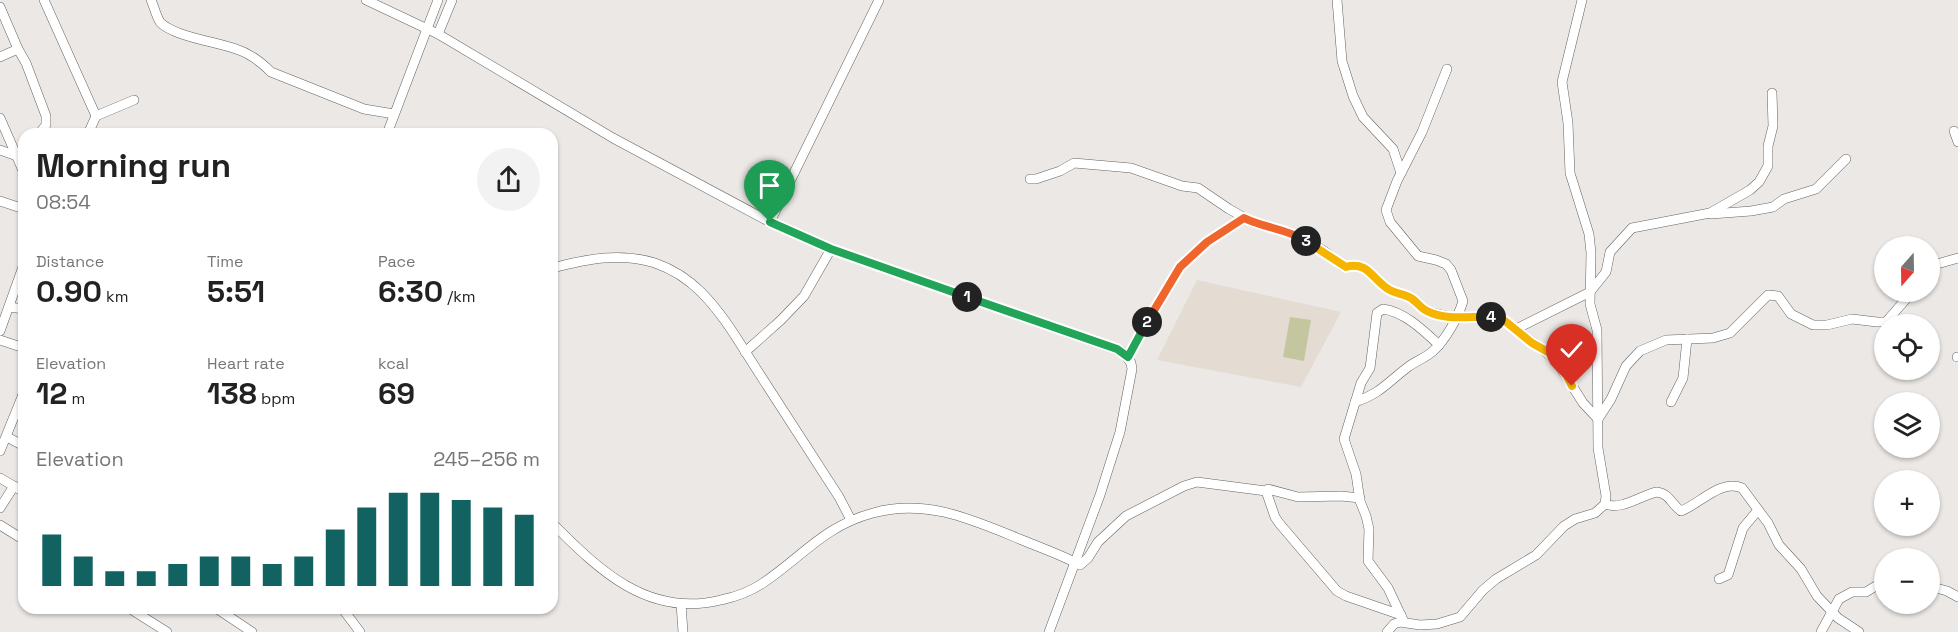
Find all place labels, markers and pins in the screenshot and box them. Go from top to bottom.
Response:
pin [744,160,795,222]
pin: 3 [1291,226,1321,256]
pin: 1 [952,282,982,312]
pin: 4 [1476,302,1506,332]
pin: 2 [1132,307,1162,337]
pin [1546,324,1597,386]

